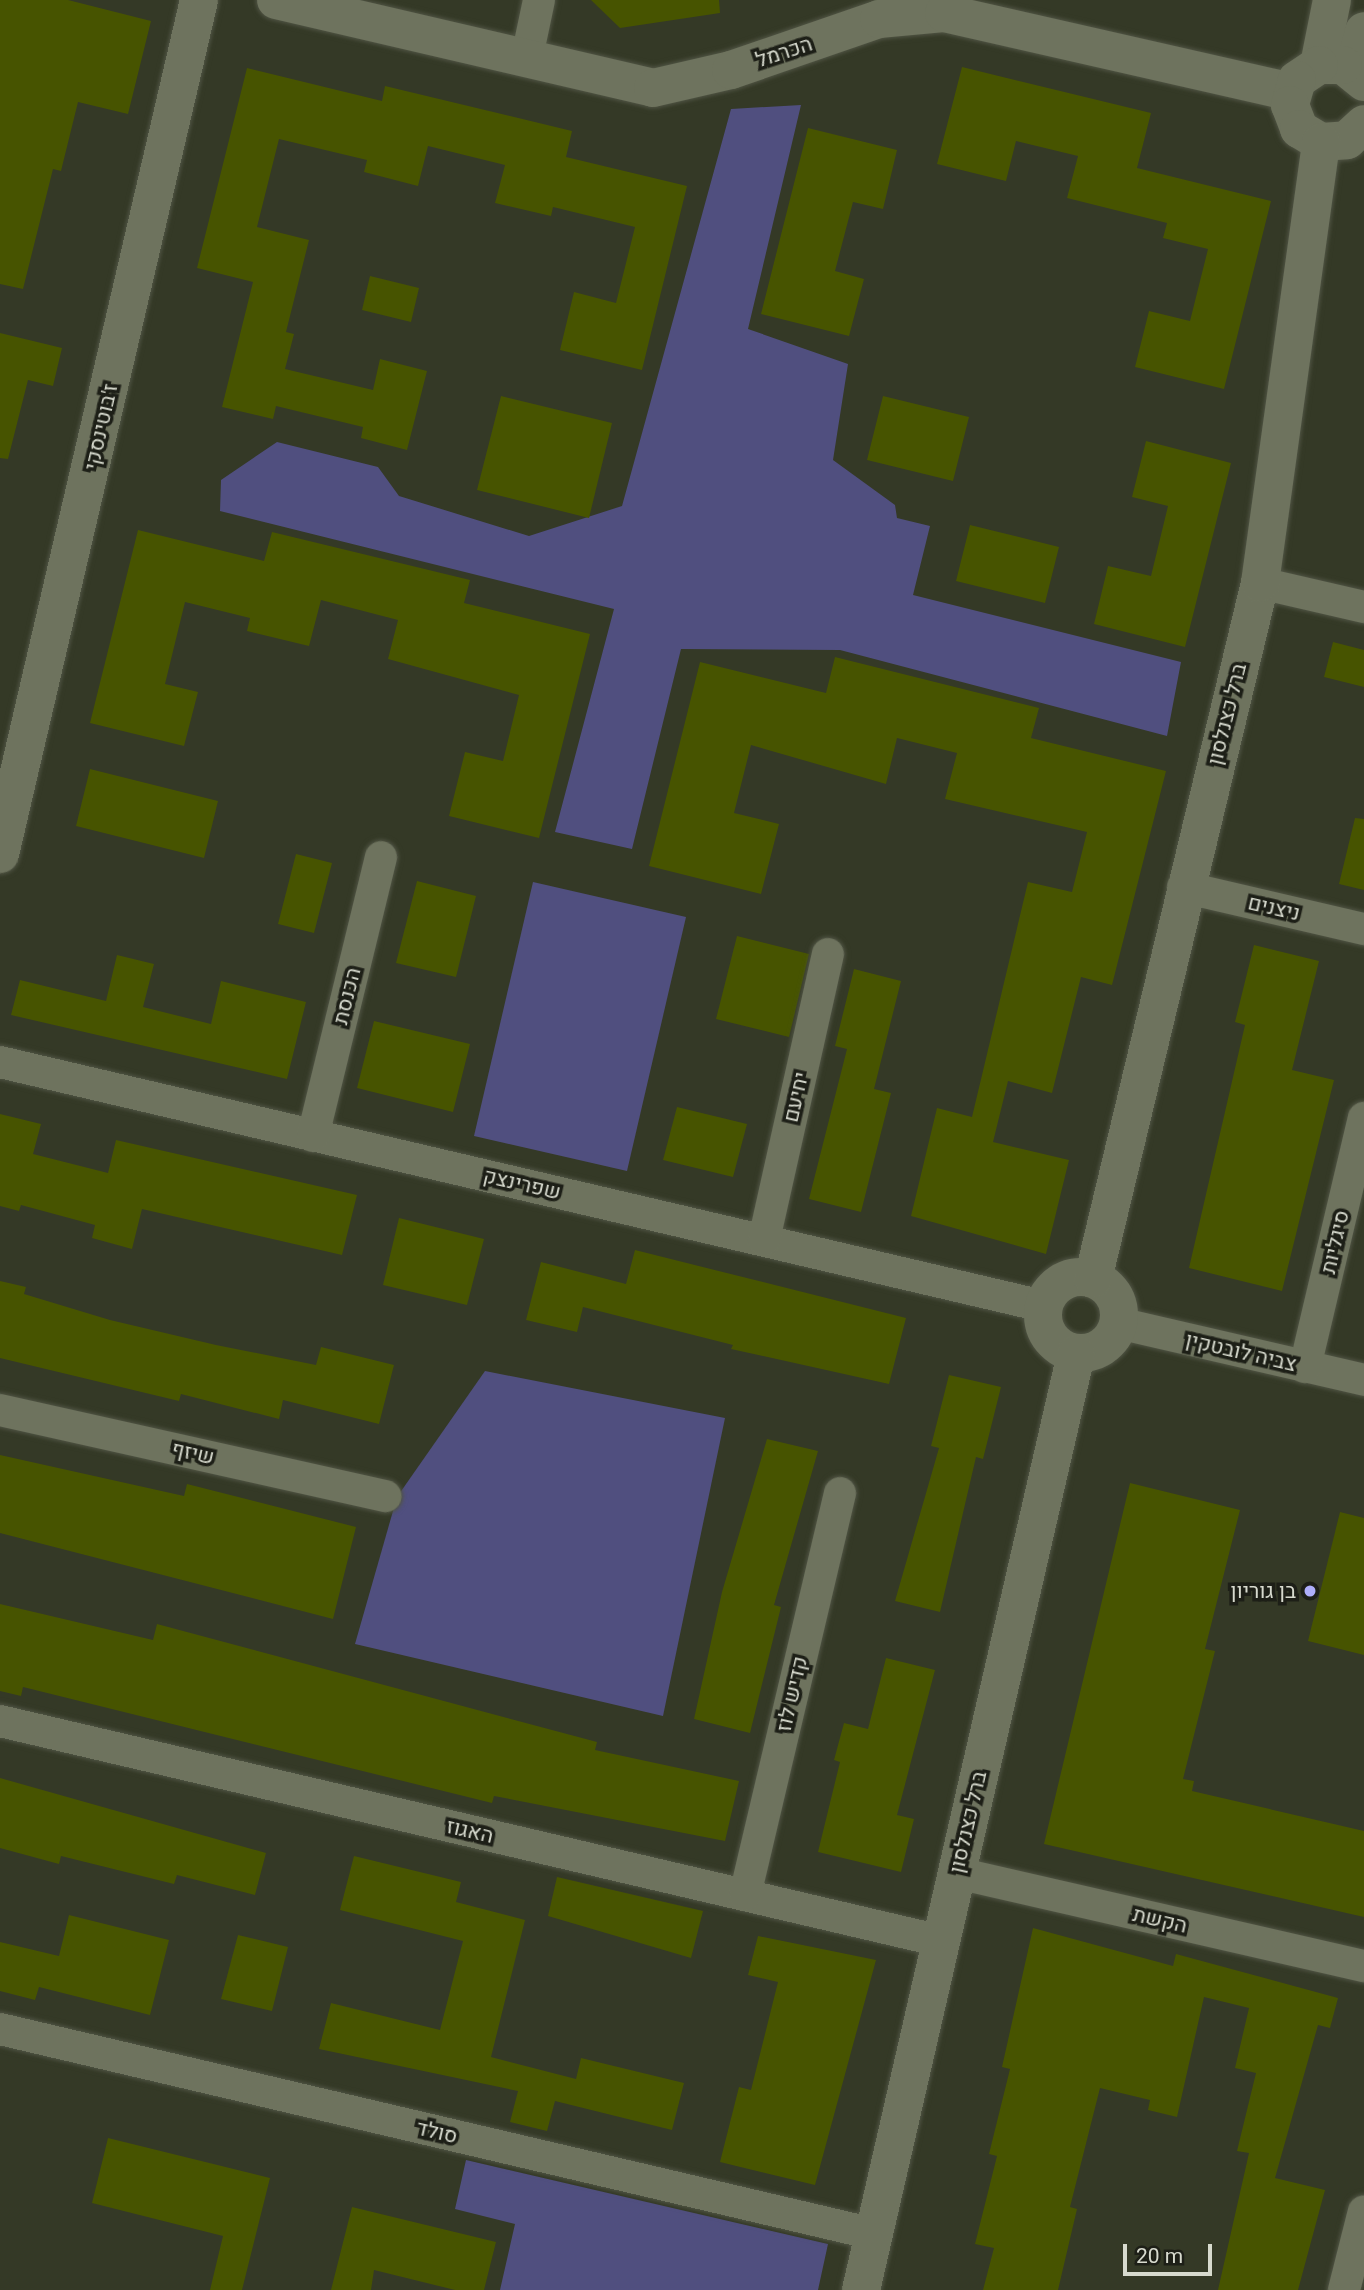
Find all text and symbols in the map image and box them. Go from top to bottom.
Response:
street label: הכרמל [753,31,815,73]
street label: ז'בוטינסקי [79,381,123,473]
street label: ברל כצנלסון [1202,660,1252,768]
street label: ניצנים [1245,890,1303,926]
street label: הכנסת [328,965,366,1027]
street label: יחיעם [778,1069,814,1125]
street label: שפרינצק [481,1163,563,1205]
street label: סיגליות [1315,1208,1355,1276]
street label: צביה לובטקין [1183,1327,1299,1377]
street label: שיזף [169,1436,217,1470]
place label: בן גוריון [1230,1578,1296,1604]
marker: בן גוריון [1302,1583,1318,1599]
street label: קדיש לוז [771,1654,813,1734]
street label: ברל כצנלסון [944,1768,992,1876]
street label: האגוז [444,1813,496,1849]
street label: הקשת [1130,1902,1190,1938]
street label: סולד [414,2115,460,2149]
scale bar [1126,2230,1215,2274]
text: 20 m [1136,2244,1183,2268]

